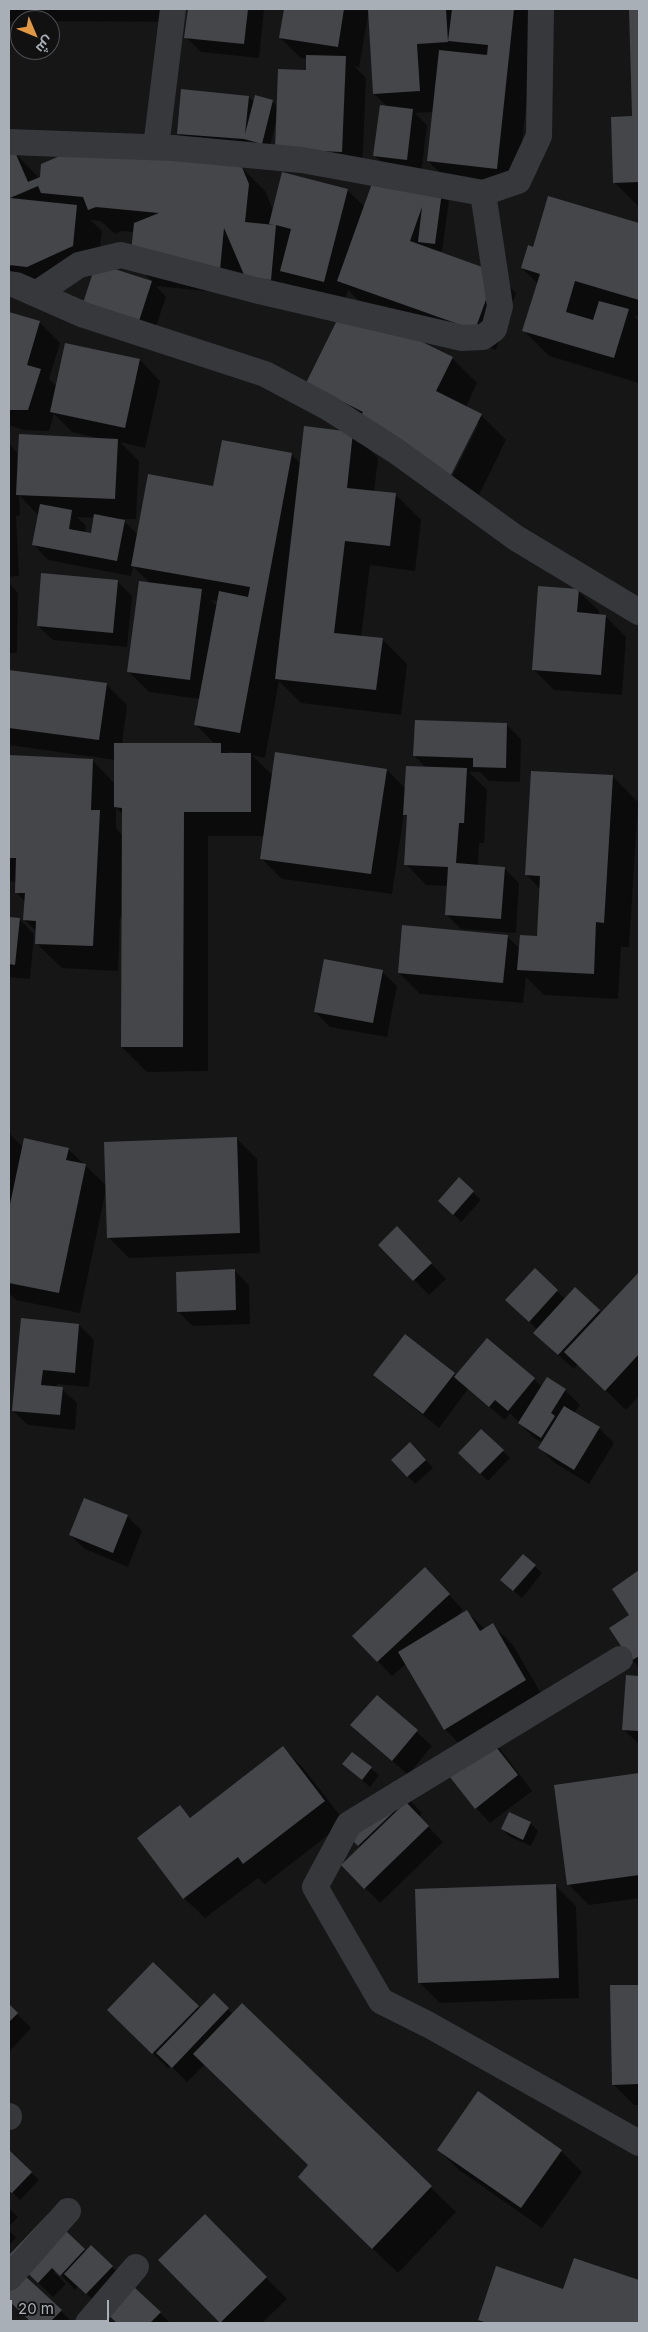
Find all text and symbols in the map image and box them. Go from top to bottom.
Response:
north arrow [10,10,60,60]
text: ش [33,33,58,58]
scale bar [12,2290,111,2322]
text: 20 m [18,2299,54,2318]

